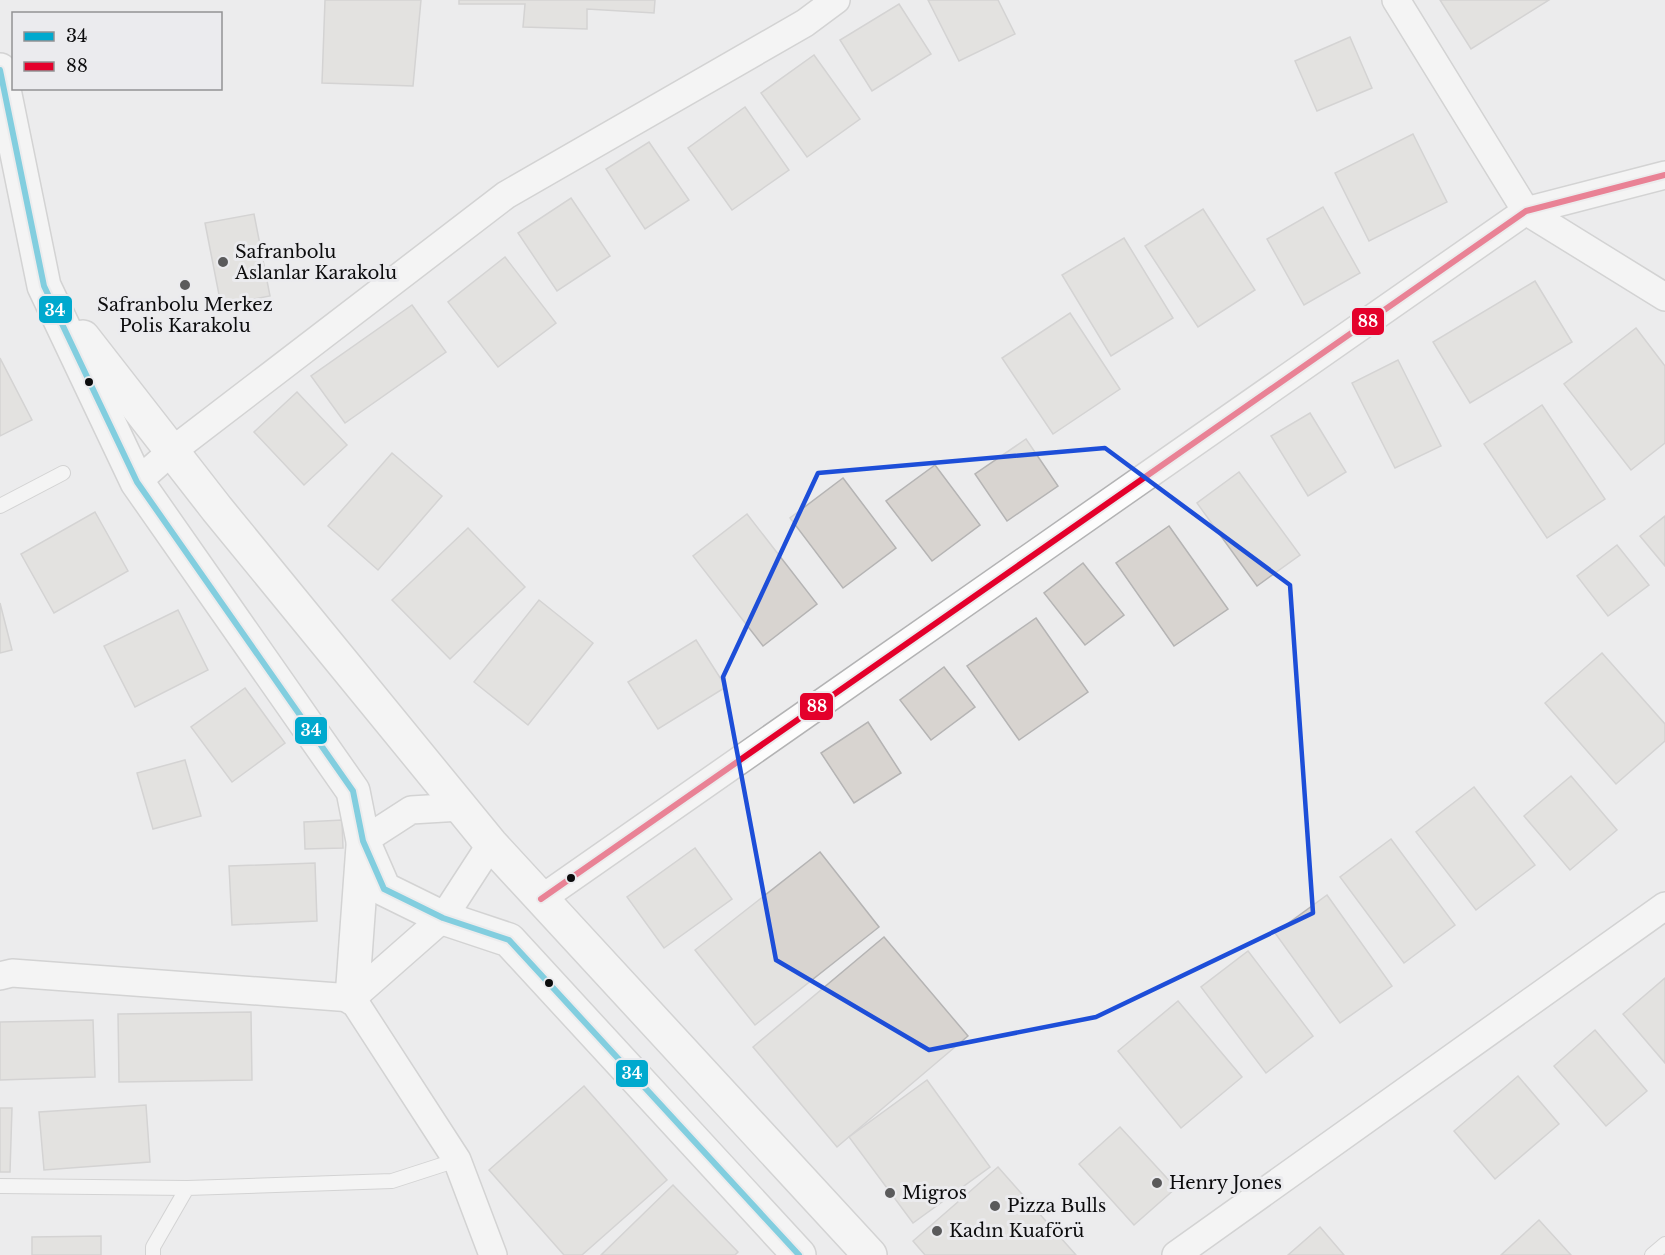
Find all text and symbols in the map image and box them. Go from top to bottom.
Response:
legend [12,12,222,90]
text: 34 [66,25,88,47]
text: 88 [66,55,88,77]
place label: Safranbolu Aslanlar Karakolu [234,241,397,284]
marker: Safranbolu Aslanlar Karakolu [216,255,230,269]
marker: Safranbolu Merkez Polis Karakolu [178,278,192,292]
place label: Safranbolu Merkez Polis Karakolu [97,294,273,337]
line badge: 34 [38,295,73,324]
text: 34 [45,300,65,320]
line badge: 88 [1351,307,1385,336]
text: 88 [1358,311,1378,331]
unlabelled marker [83,376,95,388]
line badge: 88 [799,692,834,721]
text: 88 [807,696,827,716]
line badge: 34 [294,716,328,745]
text: 34 [301,720,321,740]
unlabelled marker [565,872,577,884]
unlabelled marker [543,977,555,989]
line badge: 34 [615,1059,649,1088]
text: 34 [622,1063,642,1083]
place label: Henry Jones [1169,1172,1282,1194]
marker: Henry Jones [1150,1176,1164,1190]
place label: Migros [902,1182,967,1204]
marker: Migros [883,1186,897,1200]
place label: Pizza Bulls [1007,1195,1106,1217]
marker: Pizza Bulls [988,1199,1002,1213]
place label: Kadın Kuaförü [949,1220,1084,1242]
marker: Kadın Kuaförü [930,1224,944,1238]

